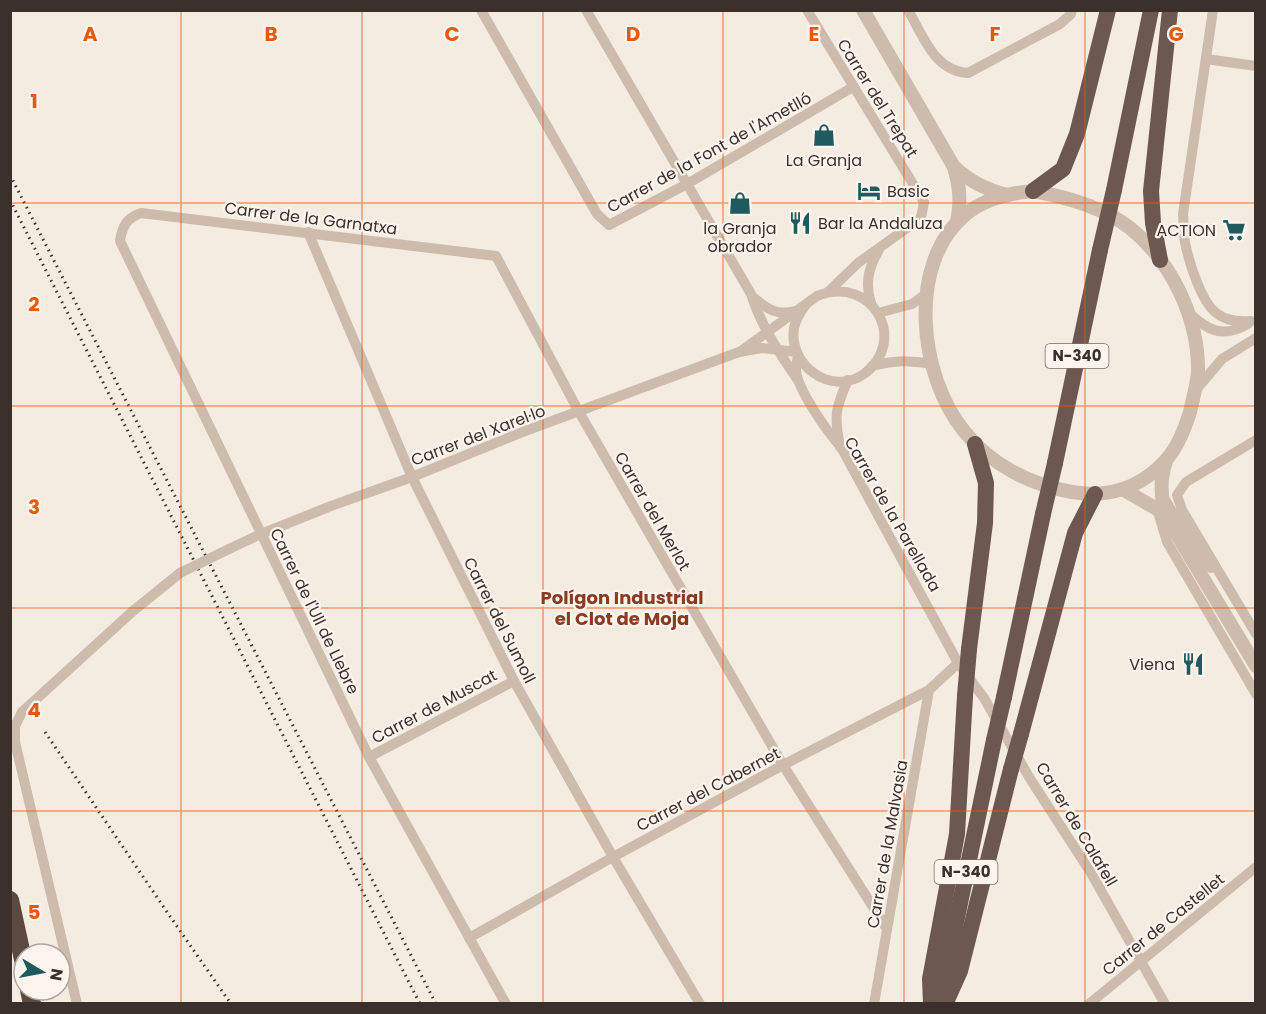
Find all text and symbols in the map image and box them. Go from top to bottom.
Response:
text: A [83,20,98,48]
text: B [264,20,278,48]
text: C [444,20,460,48]
text: D [626,20,640,48]
text: E [809,20,819,48]
text: F [990,20,1001,48]
text: G [1168,20,1184,48]
street label: Carrer del Trepat [832,34,924,162]
street label: Carrer de la Font de l'Ametlló [603,86,816,218]
text: 1 [30,87,38,115]
shop icon: La Granja [811,122,837,148]
place label: La Granja [786,149,862,172]
hotel icon: Basic [856,178,882,204]
place label: Basic [887,180,930,203]
shop icon: la Granja obrador [727,190,753,216]
street label: Carrer de la Garnatxa [223,196,399,241]
restaurant icon: Bar la Andaluza [787,210,813,236]
place label: Bar la Andaluza [818,212,943,235]
place label: la Granja obrador [703,217,777,258]
supermarket icon: ACTION [1221,217,1247,243]
place label: ACTION [1156,219,1216,242]
text: 2 [28,290,40,318]
road number: N-340 [1046,344,1108,368]
street label: Carrer del Xarel·lo [408,399,549,472]
street label: Carrer de la Parellada [839,432,946,596]
street label: Carrer del Merlot [609,448,696,575]
text: 3 [28,493,40,521]
street label: Carrer de l'Ull de Llebre [264,524,365,698]
street label: Carrer del Sumoll [458,553,541,687]
district label: Polígon Industrial el Clot de Moja [540,585,704,631]
restaurant icon: Viena [1180,651,1206,677]
place label: Viena [1129,653,1175,676]
street label: Carrer de Muscat [367,664,501,749]
text: 4 [27,696,41,724]
street label: Carrer del Cabernet [632,742,784,837]
street label: Carrer de la Malvasia [861,758,914,930]
street label: Carrer de Calafell [1030,758,1123,891]
road number: N-340 [934,860,998,884]
street label: Carrer de Castellet [1097,868,1229,981]
text: 5 [28,898,41,926]
north arrow [12,942,72,1002]
text: N [44,967,69,982]

